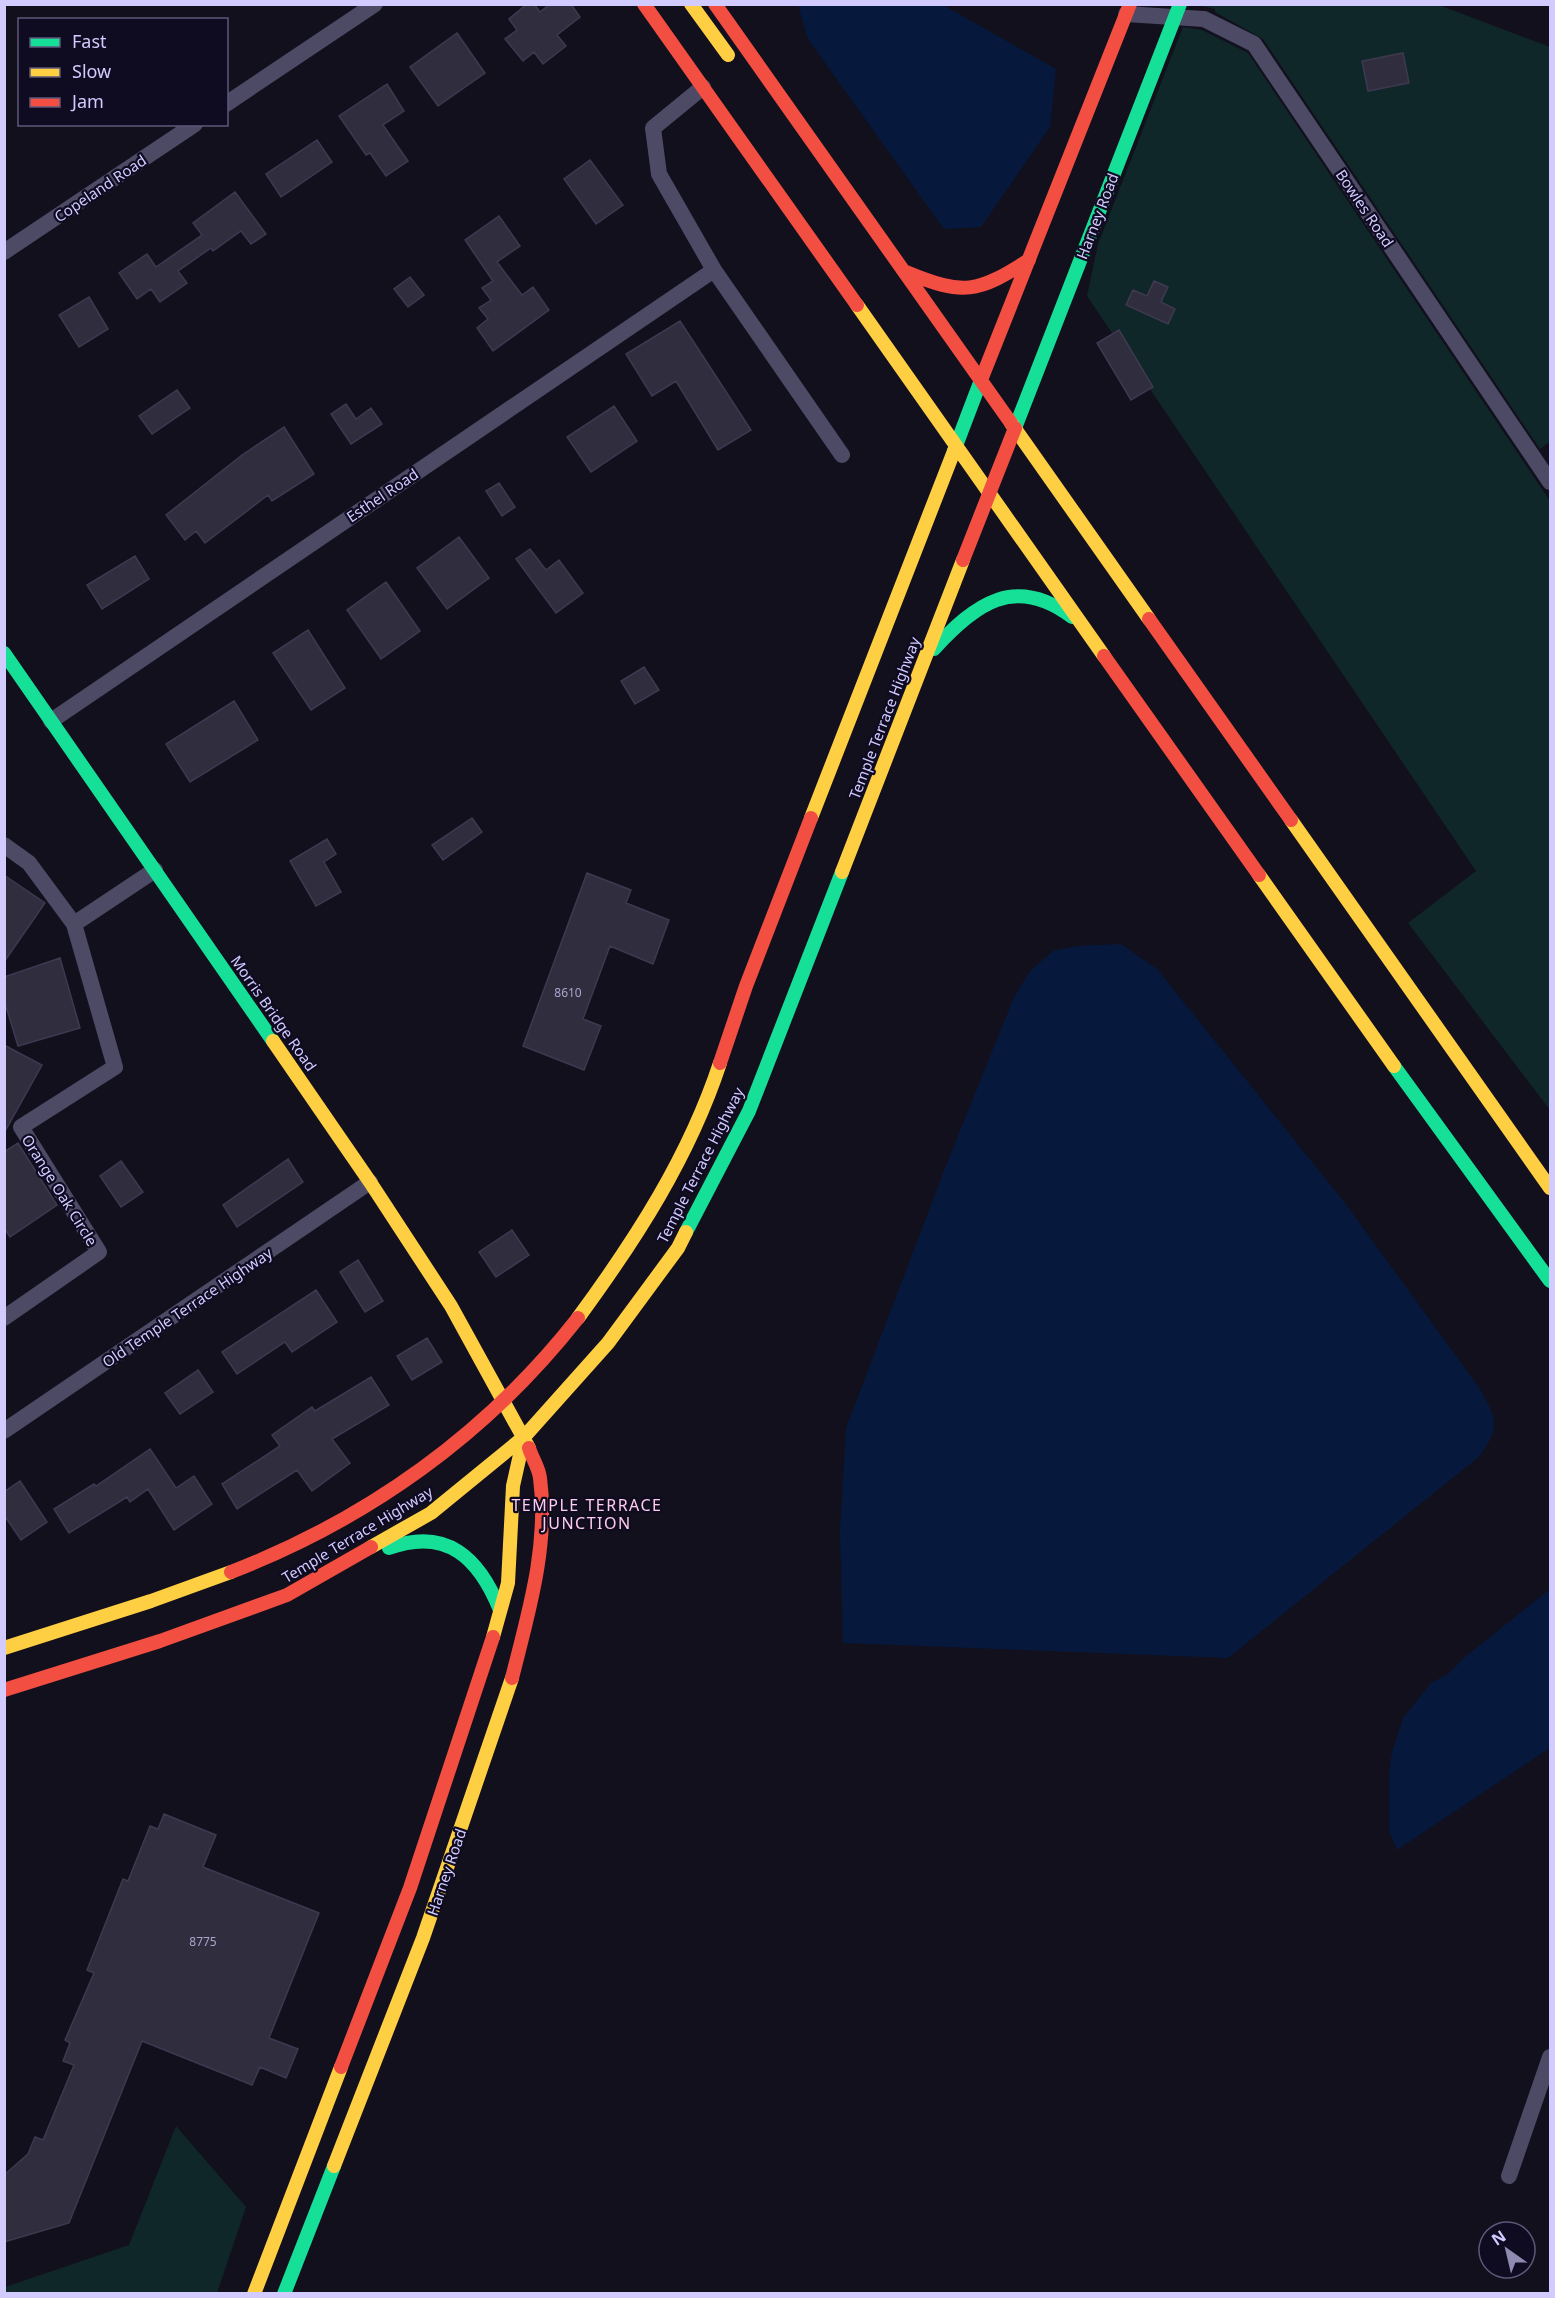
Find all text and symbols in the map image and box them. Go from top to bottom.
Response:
legend [18,18,228,126]
text: Fast [72,29,107,53]
text: Slow [72,59,111,83]
text: Jam [70,89,104,113]
street label: Copeland Road [50,150,150,226]
street label: Bowles Road [1332,165,1398,251]
street label: Harney Road [1071,170,1123,262]
street label: Esthel Road [342,464,422,526]
street label: Temple Terrace Highway [844,634,924,802]
street label: Morris Bridge Road [227,951,321,1075]
house number: 8610 [554,984,582,1001]
street label: Temple Terrace Highway [652,1083,748,1246]
street label: Orange Oak Circle [18,1131,102,1249]
street label: Old Temple Terrace Highway [98,1242,276,1372]
street label: Temple Terrace Highway [278,1481,436,1587]
district label: TEMPLE TERRACE JUNCTION [511,1494,663,1534]
street label: Harney Road [422,1826,470,1918]
house number: 8775 [189,1933,217,1950]
north arrow [1477,2220,1537,2280]
text: N [1487,2225,1510,2250]

